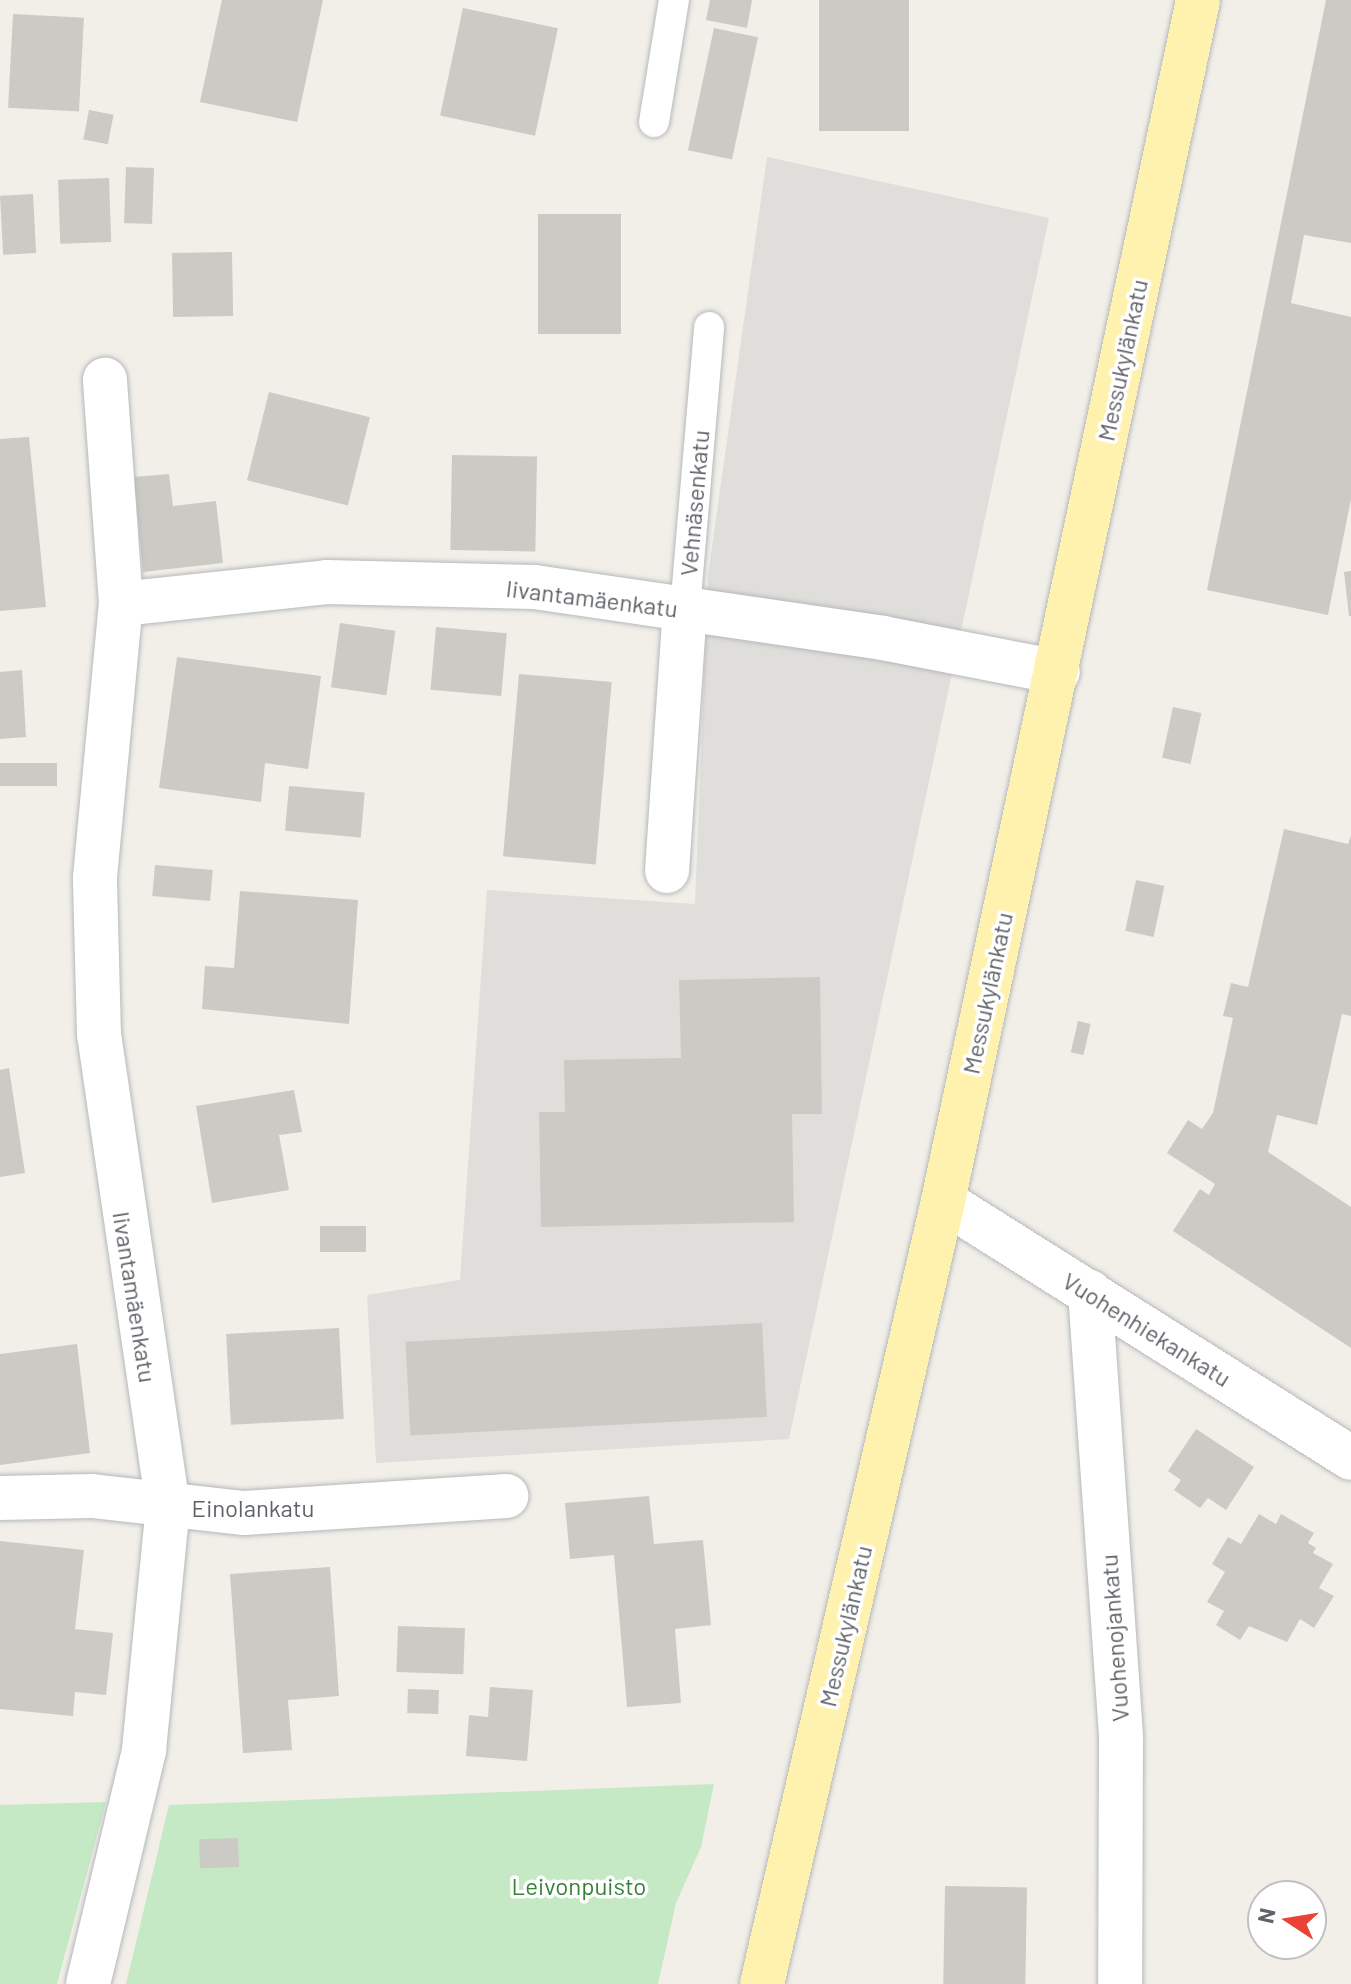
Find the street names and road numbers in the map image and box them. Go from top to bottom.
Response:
street label: Messukylänkatu [1091,276,1153,444]
street label: Vehnäsenkatu [673,429,715,577]
street label: Iivantamäenkatu [504,573,680,623]
street label: Messukylänkatu [956,909,1018,1077]
street label: Iivantamäenkatu [107,1209,163,1385]
street label: Vuohenhiekankatu [1058,1266,1236,1392]
street label: Einolankatu [192,1494,314,1522]
street label: Messukylänkatu [812,1543,878,1709]
street label: Vuohenojankatu [1094,1553,1134,1723]

